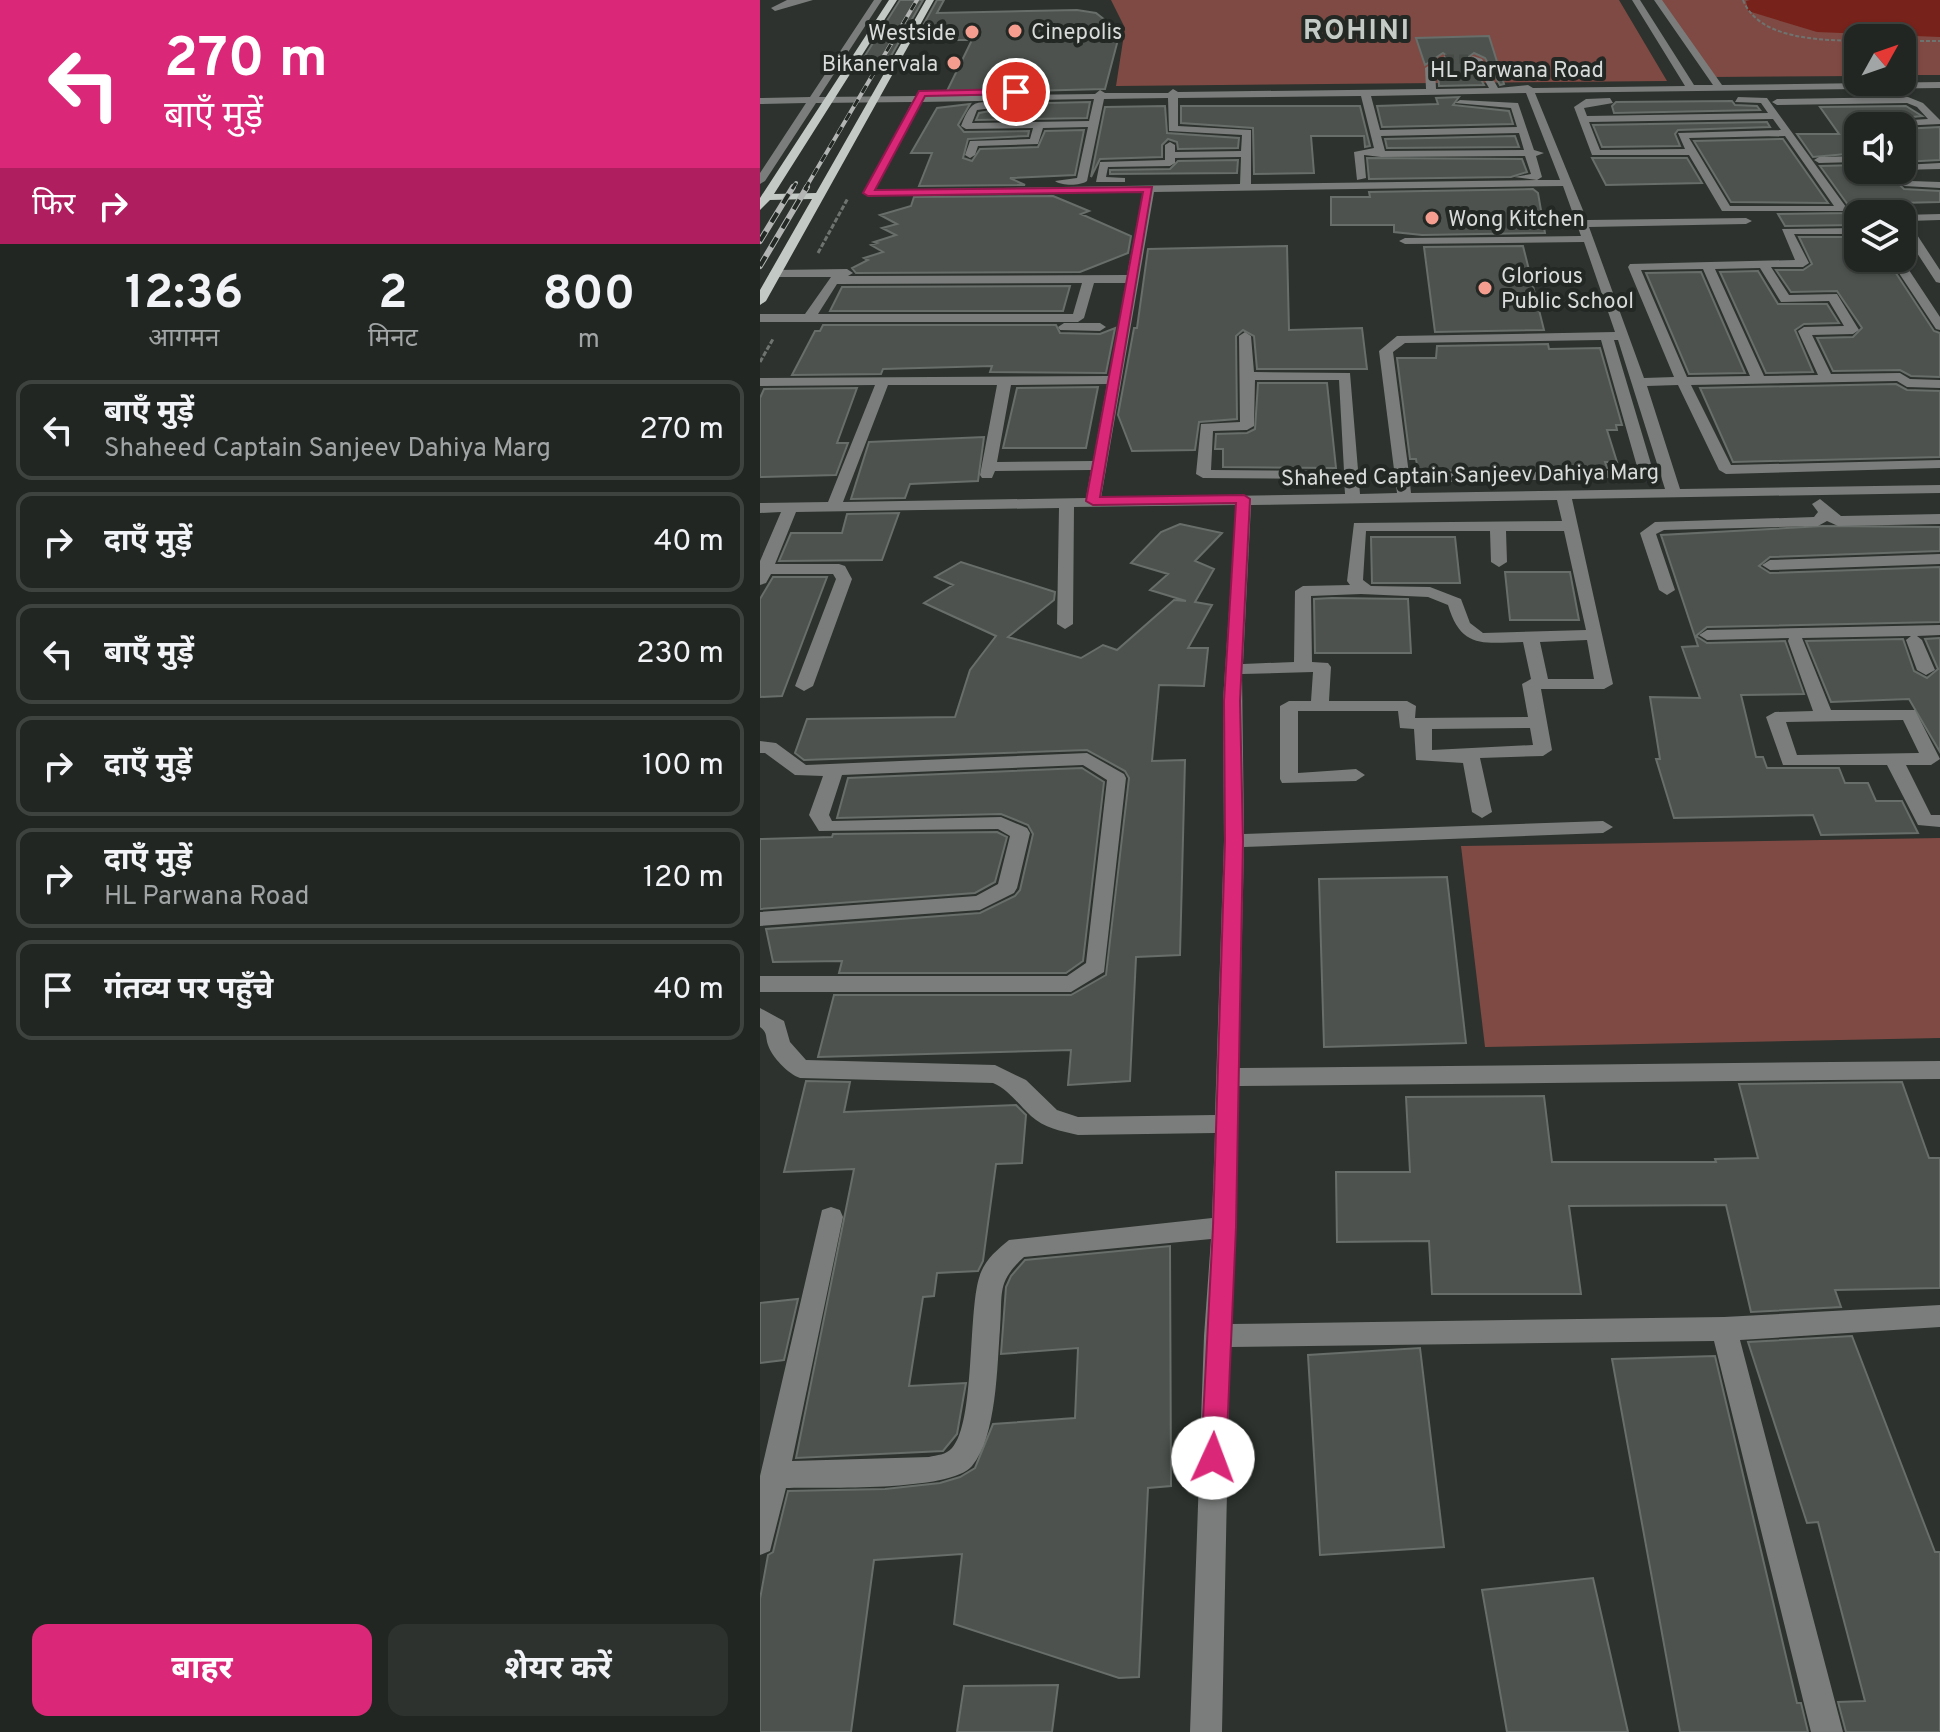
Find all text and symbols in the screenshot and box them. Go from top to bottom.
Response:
district label: ROHINI [1303,14,1411,50]
place label: Cinepolis [1031,20,1122,47]
place label: Westside [868,21,956,48]
marker: Cinepolis [1006,22,1024,40]
marker: Westside [963,23,981,41]
north arrow [1844,24,1916,96]
map controls [1844,24,1916,272]
text: 270 m [164,26,328,96]
icon: left [32,32,136,136]
place label: Bikanervala [822,52,938,79]
marker: Bikanervala [945,54,963,72]
pin [982,58,1050,126]
street label: HL Parwana Road [1430,58,1604,85]
icon: arrive [994,70,1038,114]
text: बाएँ मुड़ें [164,95,263,141]
button: sound [1844,112,1916,184]
icon: right [91,184,135,228]
text: फिर [32,188,75,225]
button: layers [1844,200,1916,272]
place label: Wong Kitchen [1448,207,1585,234]
marker: Wong Kitchen [1423,209,1441,227]
place label: Glorious Public School [1501,264,1634,316]
text: 12:36 [125,265,243,325]
text: 2 [378,265,408,325]
text: 800 [542,266,635,326]
marker: Glorious Public School [1476,279,1494,297]
text: आगमन [148,323,220,356]
text: मिनट [368,323,418,356]
text: m [578,324,600,357]
text: बाएँ मुड़ें [104,395,194,432]
icon: left [36,408,80,452]
text: 270 m [639,412,724,449]
text: Shaheed Captain Sanjeev Dahiya Marg [104,433,551,466]
street label: Shaheed Captain Sanjeev Dahiya Marg [1281,460,1659,493]
icon: right [36,520,80,564]
text: दाएँ मुड़ें [104,524,192,561]
text: 40 m [654,524,724,561]
icon: left [36,632,80,676]
text: बाएँ मुड़ें [104,636,194,673]
text: 230 m [636,636,724,673]
icon: right [36,744,80,788]
text: दाएँ मुड़ें [104,748,192,785]
text: 100 m [642,748,724,785]
text: दाएँ मुड़ें [104,843,192,880]
icon: right [36,856,80,900]
text: 120 m [643,860,724,897]
text: HL Parwana Road [104,881,309,914]
icon: arrive [36,968,80,1012]
text: गंतव्य पर पहुँचे [104,972,273,1009]
text: 40 m [654,972,724,1009]
position arrow [1171,1416,1255,1500]
button: बाहर [32,1624,372,1716]
button: शेयर करें [388,1624,728,1716]

